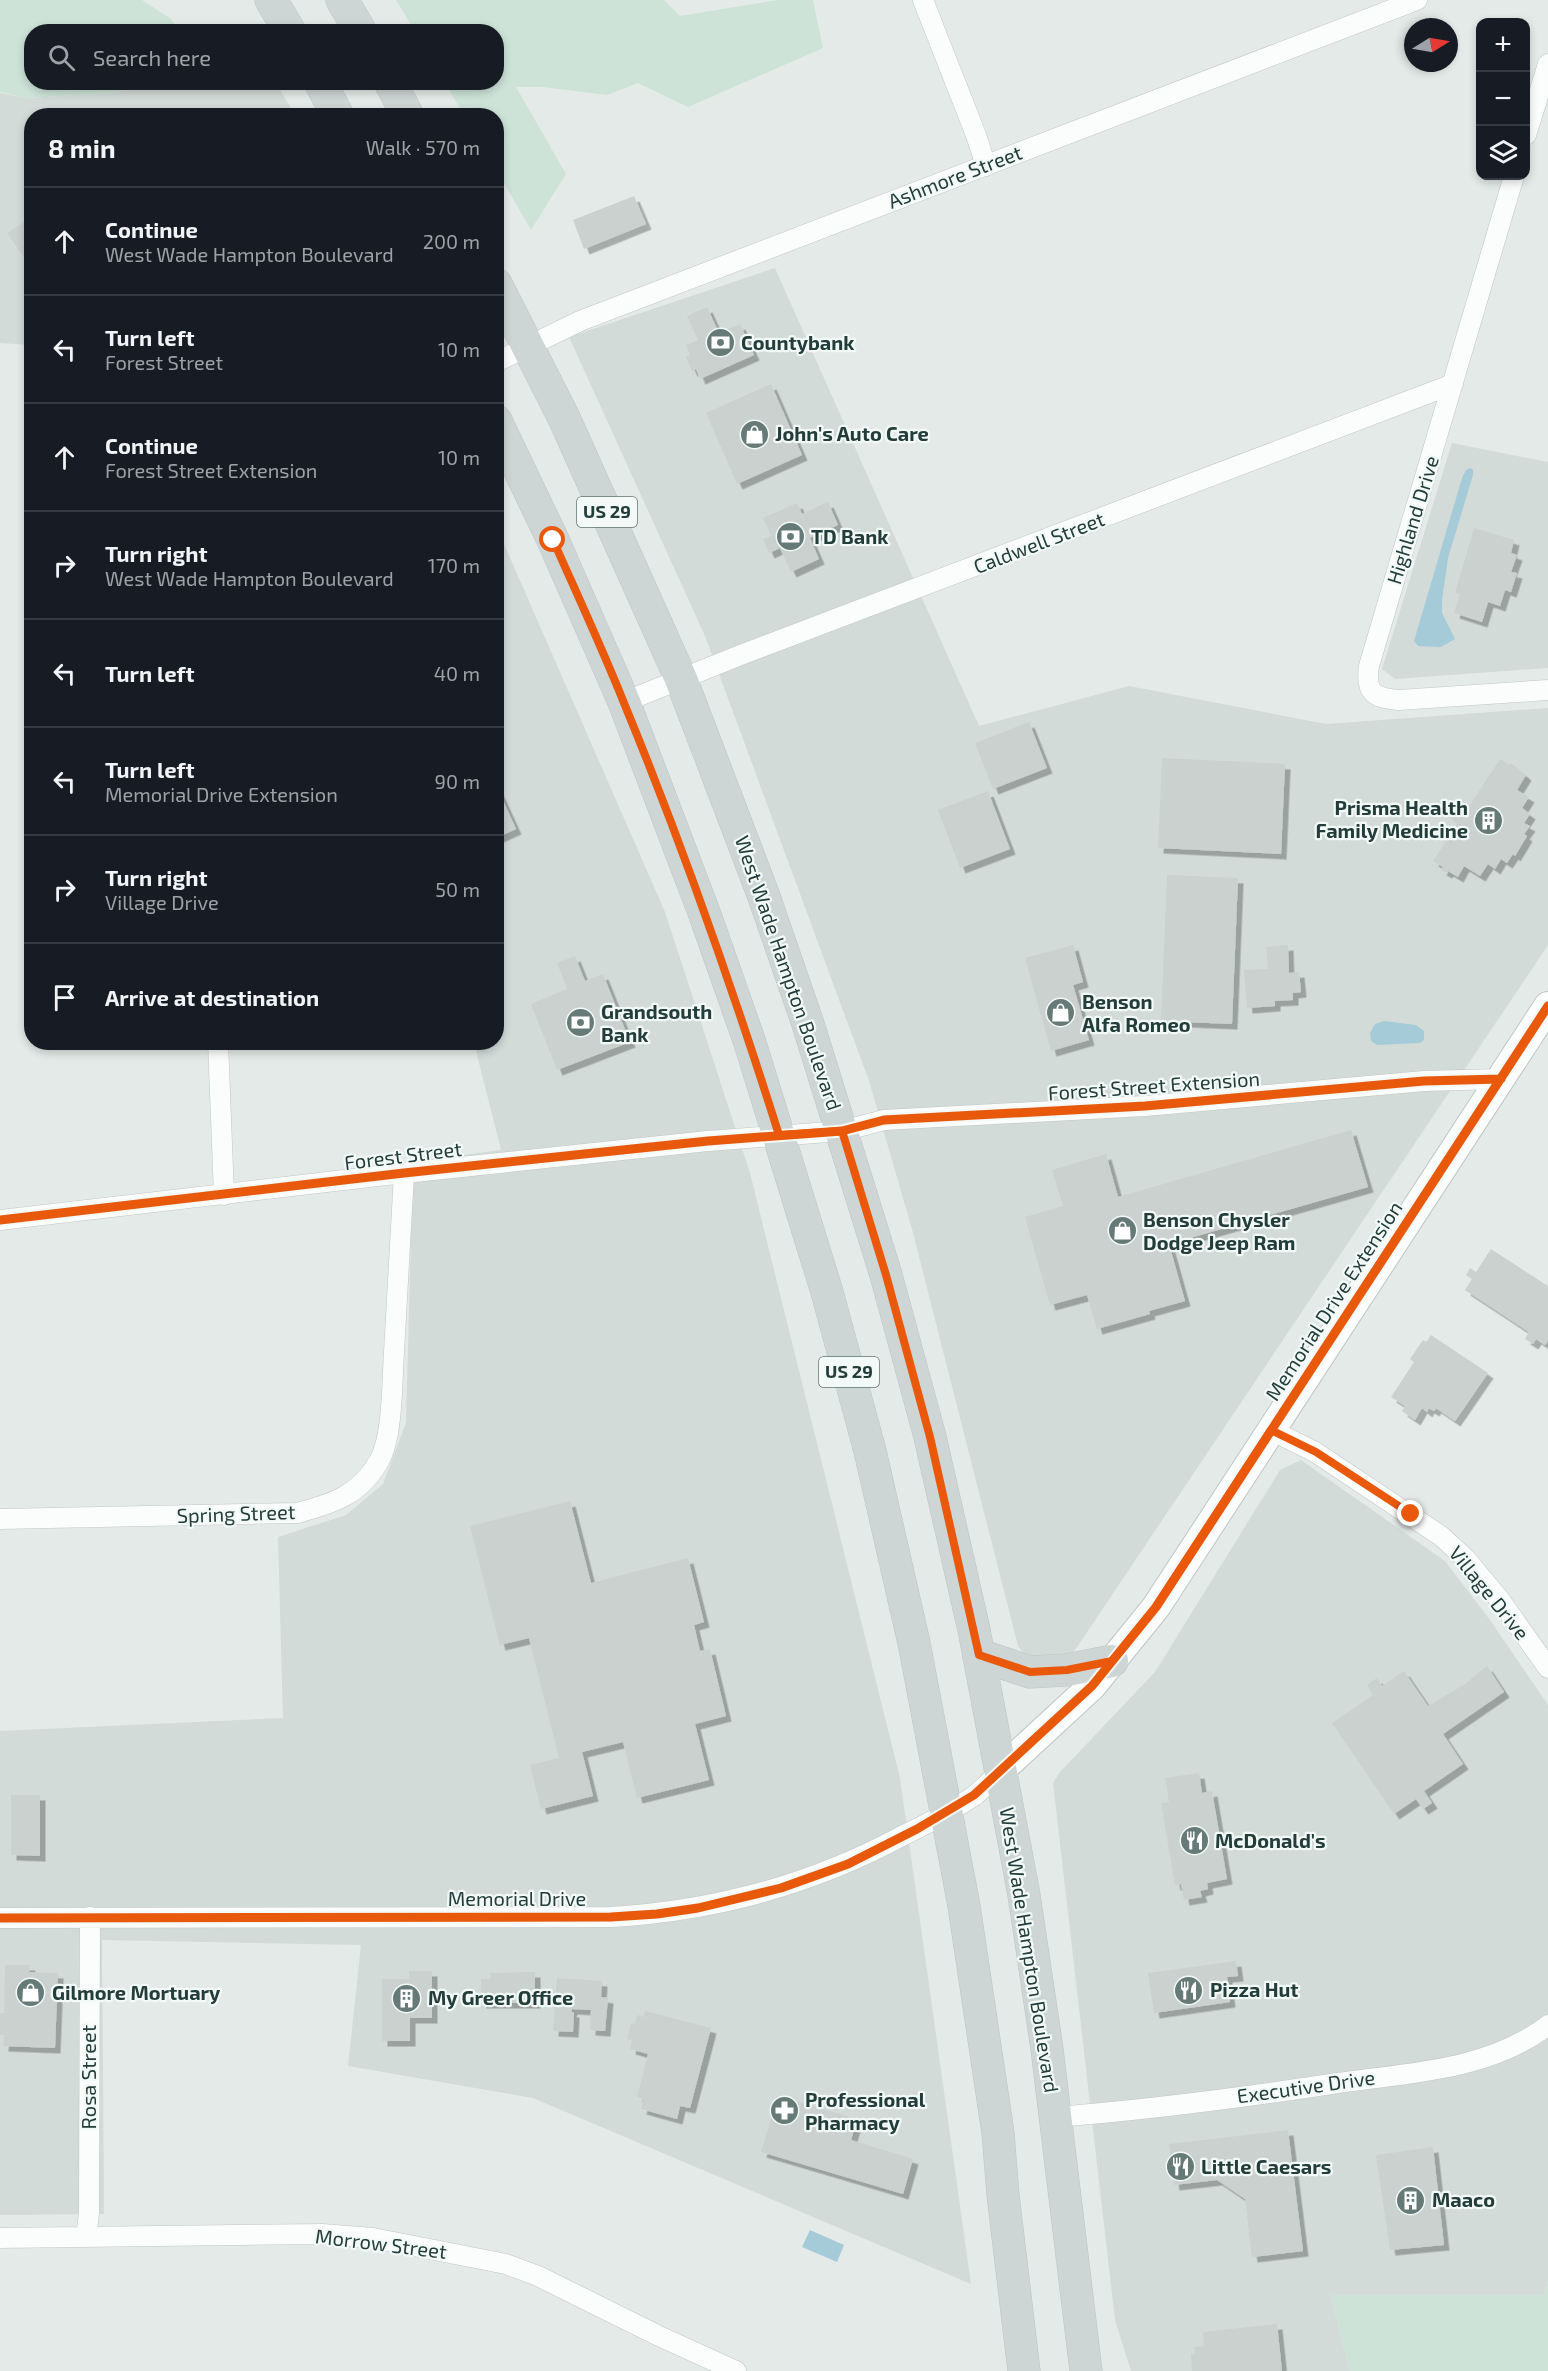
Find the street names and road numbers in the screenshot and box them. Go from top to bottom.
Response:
street label: Ashmore Street [884,139,1025,213]
street label: Highland Drive [1381,453,1443,587]
road number: US 29 [577,497,637,527]
street label: Caldwell Street [970,506,1108,578]
street label: West Wade Hampton Boulevard [731,832,847,1113]
street label: Forest Street Extension [1047,1066,1261,1104]
street label: Forest Street [343,1136,463,1174]
street label: Memorial Drive Extension [1260,1196,1407,1405]
road number: US 29 [819,1357,879,1387]
street label: Spring Street [176,1499,296,1527]
street label: Village Drive [1445,1541,1535,1644]
street label: West Wade Hampton Boulevard [996,1805,1064,2094]
street label: Memorial Drive [448,1886,586,1910]
street label: Rosa Street [76,2024,100,2129]
street label: Executive Drive [1235,2064,1376,2108]
street label: Morrow Street [314,2223,449,2263]

